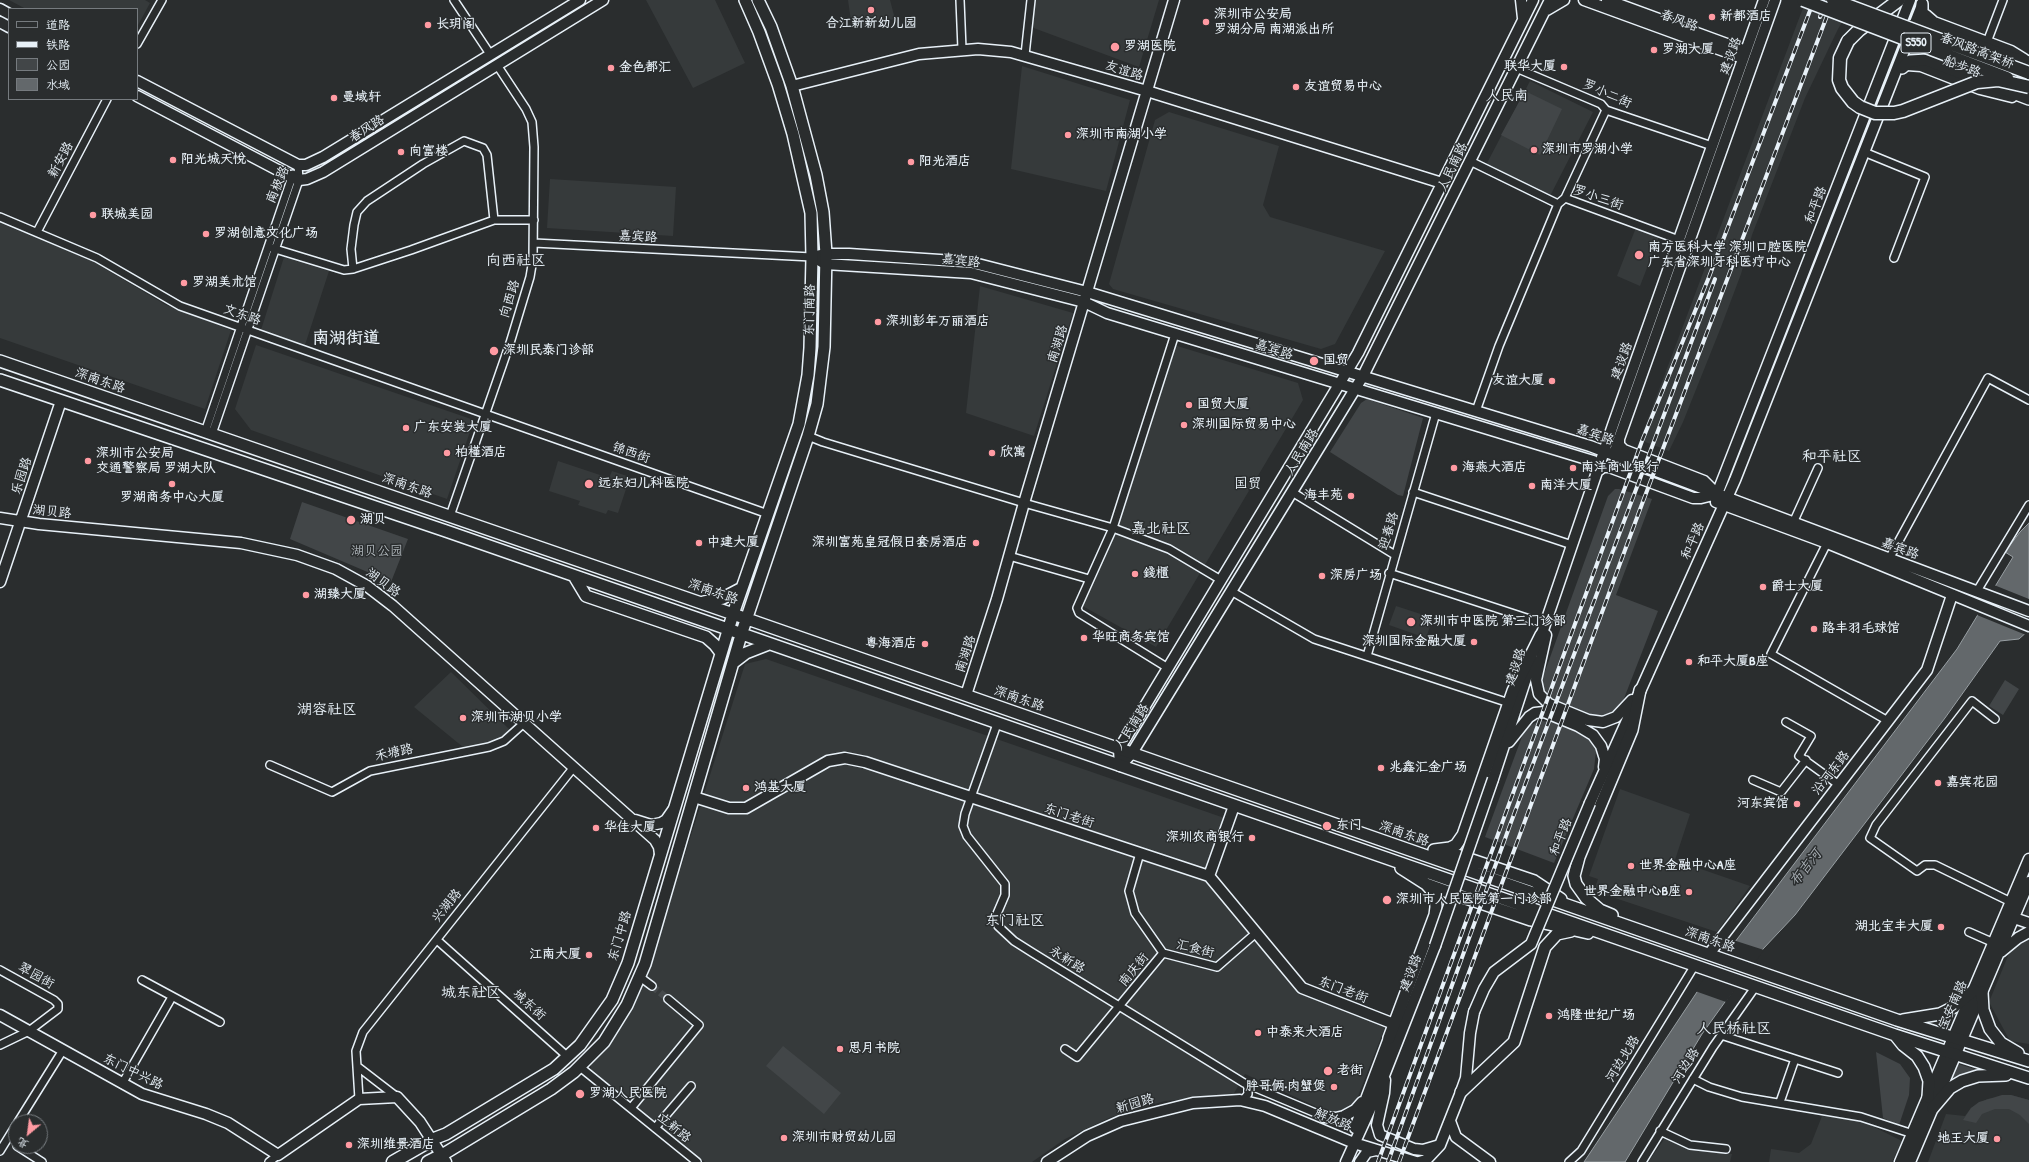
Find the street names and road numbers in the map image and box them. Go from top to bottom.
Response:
street label: 春风路 [1658,7,1700,35]
street label: 春风路高架桥 [1938,30,2016,72]
road number: S550 [1901,33,1931,53]
street label: 建设路 [1717,35,1745,77]
street label: 船步路 [1941,53,1983,81]
street label: 友谊路 [1103,58,1145,84]
street label: 罗小二街 [1580,76,1634,112]
street label: 春风路 [346,112,388,146]
street label: 新安路 [45,139,77,181]
street label: 人民南路 [1435,140,1471,194]
street label: 南极路 [263,164,293,206]
street label: 罗小三街 [1571,182,1625,214]
street label: 和平路 [1802,184,1830,226]
street label: 嘉宾路 [618,228,658,246]
street label: 嘉宾路 [941,251,981,271]
street label: 向西路 [497,278,523,320]
street label: 东门南路 [802,284,818,336]
street label: 文东路 [221,301,263,329]
street label: 南湖路 [1045,323,1071,365]
street label: 嘉宾路 [1253,337,1295,363]
street label: 建设路 [1608,340,1636,382]
street label: 深南东路 [73,365,127,397]
street label: 嘉宾路 [1574,421,1616,449]
street label: 人民南路 [1282,426,1322,478]
street label: 锦西街 [610,439,652,467]
street label: 乐园路 [9,455,35,497]
street label: 深南东路 [380,470,434,502]
street label: 湖贝路 [32,502,72,522]
street label: 迎春路 [1376,510,1402,552]
street label: 和平路 [1678,520,1708,562]
street label: 嘉宾路 [1879,535,1921,563]
street label: 湖贝路 [363,565,403,601]
street label: 深南东路 [686,576,740,608]
street label: 南湖路 [953,633,979,675]
street label: 建设路 [1503,646,1529,688]
street label: 深南东路 [992,683,1046,715]
street label: 人民南路 [1111,701,1153,753]
street label: 禾塘路 [373,741,415,765]
street label: 沿河东路 [1809,748,1853,798]
street label: 东门老街 [1042,801,1096,831]
street label: 和平路 [1546,816,1576,858]
street label: 深南东路 [1377,818,1431,850]
street label: 兴湖路 [429,886,465,926]
street label: 东门中路 [605,909,635,963]
street label: 深南东路 [1683,924,1737,956]
street label: 汇食街 [1174,937,1216,961]
street label: 永新路 [1046,943,1088,977]
street label: 南庆街 [1116,950,1152,990]
street label: 建设路 [1397,952,1425,994]
street label: 翠园街 [15,960,57,992]
street label: 东门老街 [1316,973,1370,1007]
street label: 宝安南路 [1935,978,1971,1032]
street label: 城东街 [509,986,549,1024]
street label: 河边北路 [1603,1033,1643,1085]
street label: 河边路 [1669,1045,1703,1087]
street label: 东门中兴路 [100,1051,166,1093]
street label: 新园路 [1114,1091,1156,1117]
street label: 解放路 [1312,1105,1354,1135]
street label: 立新路 [654,1110,694,1146]

